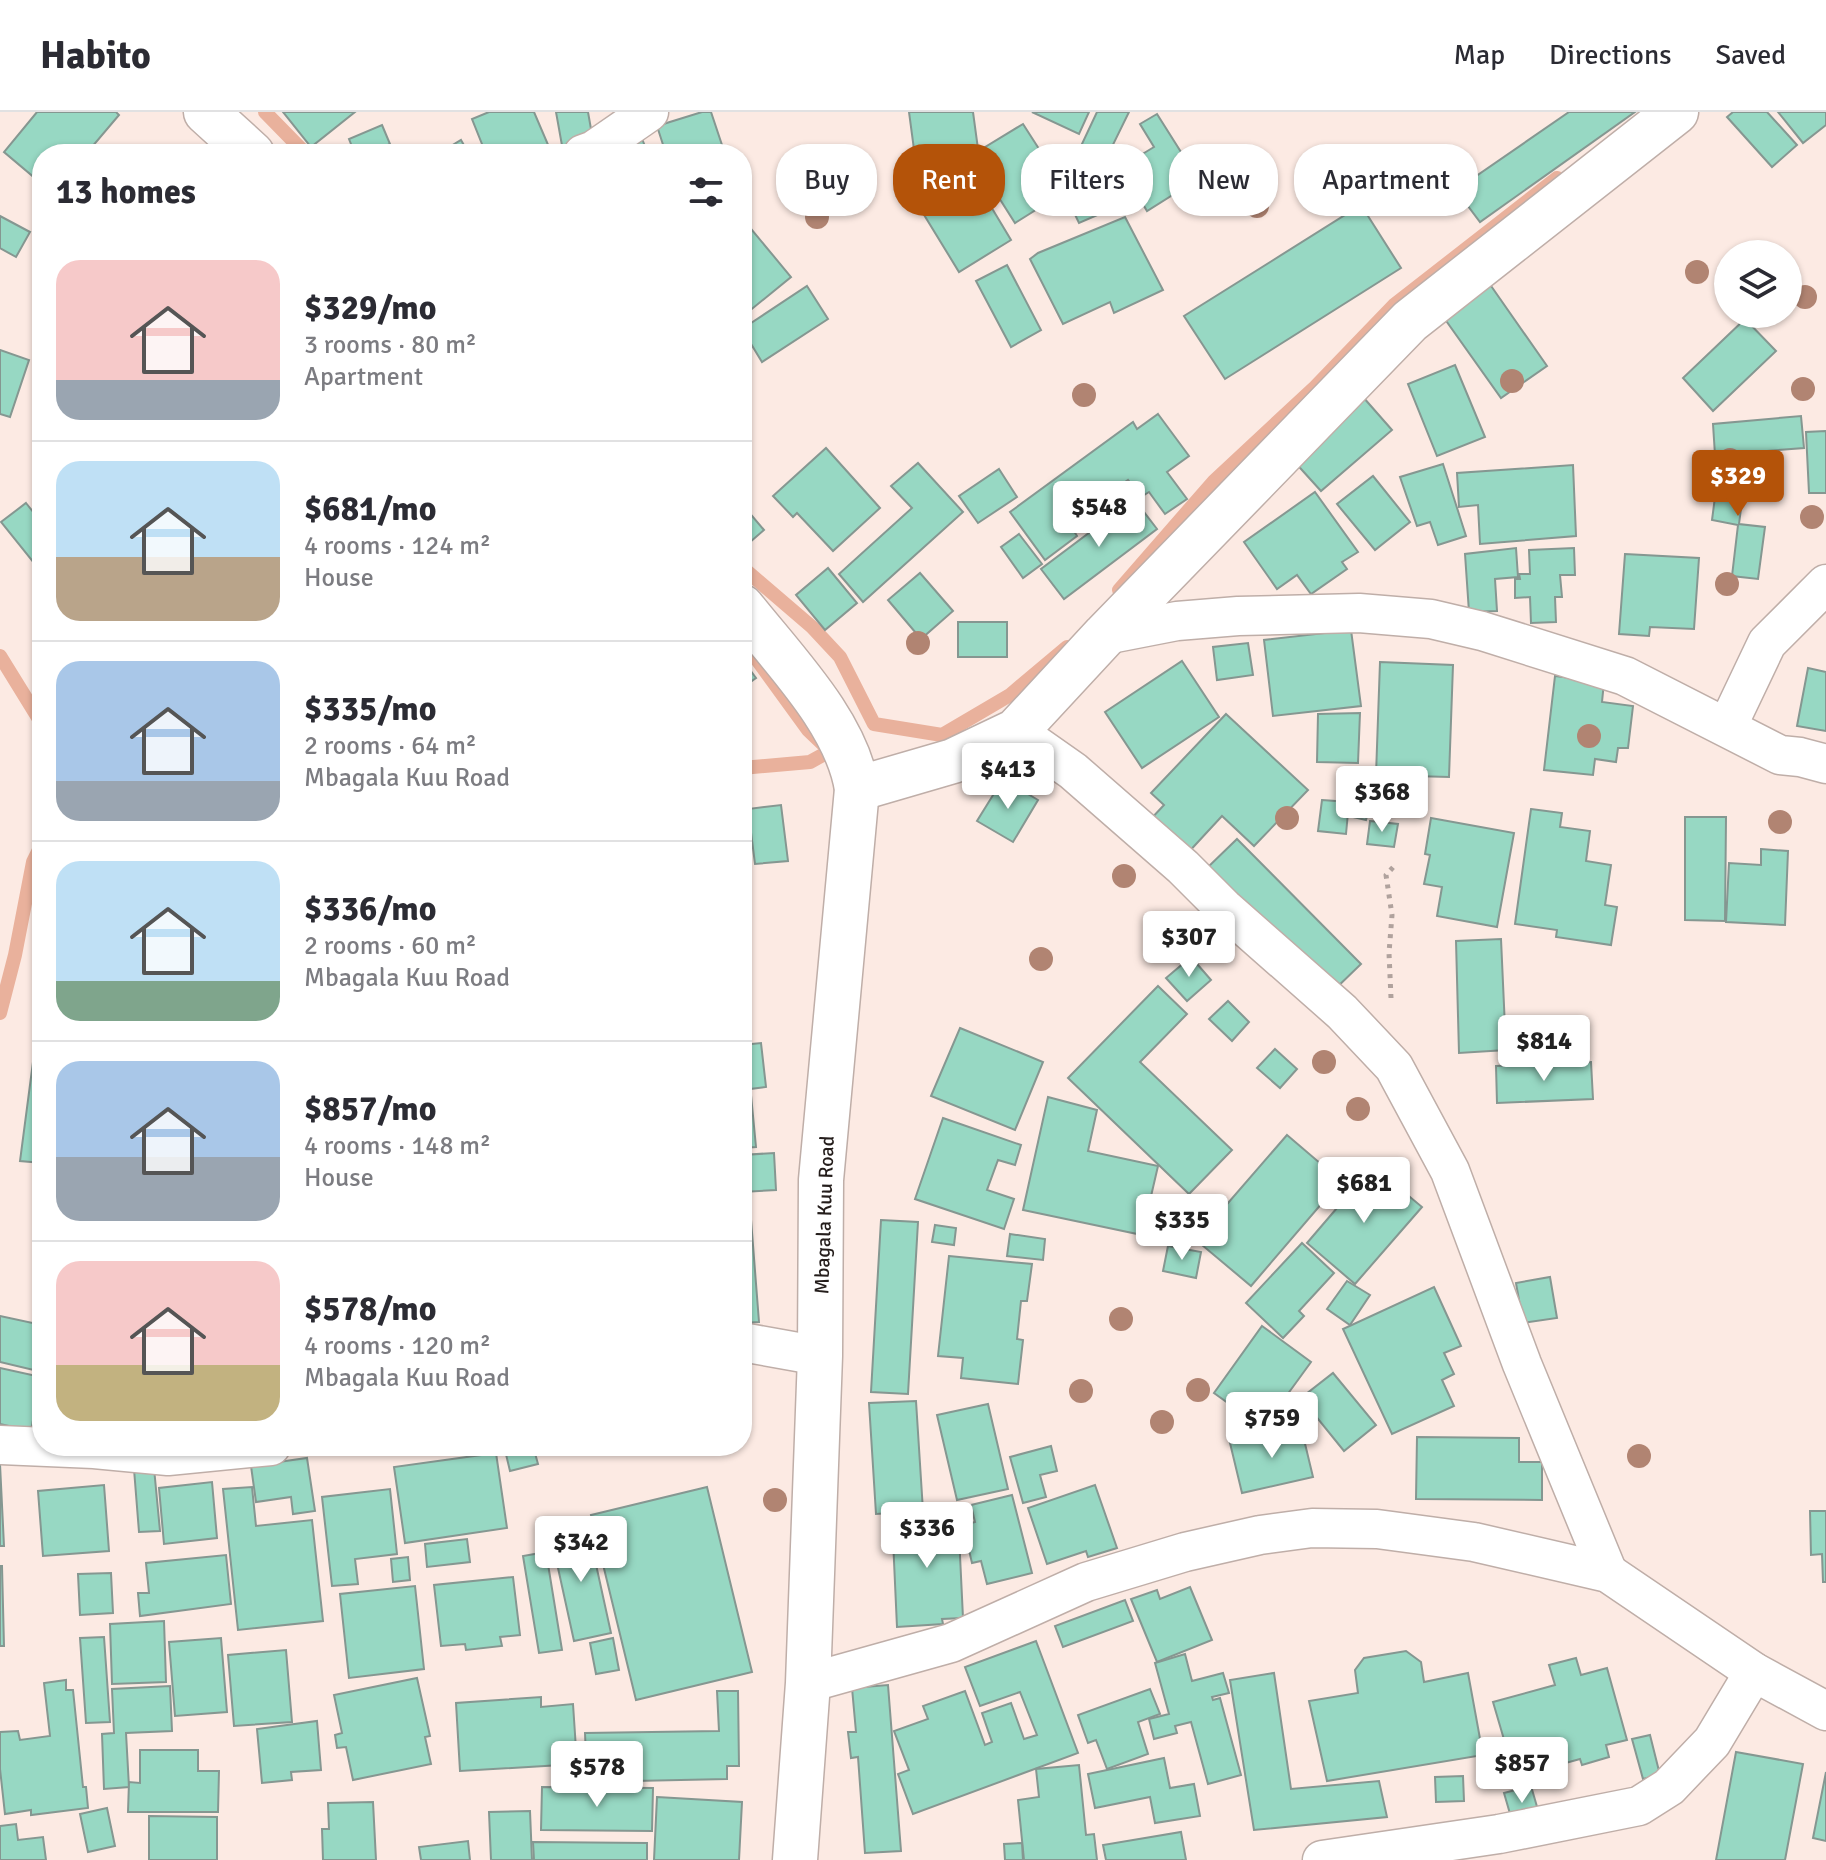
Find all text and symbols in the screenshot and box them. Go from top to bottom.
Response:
text: Habito [40,32,151,79]
text: Map [1453,38,1505,72]
text: Directions [1549,38,1671,72]
text: Saved [1715,38,1786,72]
chip: Buy [776,144,877,216]
chip: Rent [893,144,1005,216]
chip: Filters [1021,144,1153,216]
chip: New [1169,144,1278,216]
chip: Apartment [1294,144,1478,216]
icon: filters [684,170,728,214]
text: 13 homes [56,171,196,213]
map controls [1714,240,1802,328]
button: layers [1714,240,1802,328]
text: $329/mo [304,287,437,329]
icon: home [120,292,216,388]
text: 3 rooms · 80 m² [304,329,477,361]
text: Apartment [304,361,423,393]
pin: $329 [1691,450,1785,518]
text: $329 [1710,460,1766,492]
pin: $548 [1052,481,1146,549]
text: $681/mo [304,488,437,530]
text: $548 [1071,491,1127,523]
icon: home [120,493,216,589]
text: 4 rooms · 124 m² [304,530,491,562]
text: House [304,562,374,594]
text: $335/mo [304,688,437,730]
icon: home [120,693,216,789]
text: 2 rooms · 64 m² [304,730,477,762]
pin: $413 [961,743,1055,811]
text: $413 [980,753,1036,785]
text: Mbagala Kuu Road [304,762,510,794]
pin: $368 [1335,766,1429,834]
text: $368 [1354,776,1410,808]
text: $336/mo [304,888,437,930]
icon: home [120,893,216,989]
pin: $307 [1142,911,1236,979]
text: $307 [1161,921,1217,953]
text: 2 rooms · 60 m² [304,930,477,962]
text: Mbagala Kuu Road [304,962,510,994]
pin: $814 [1497,1015,1591,1083]
text: $814 [1516,1025,1572,1057]
text: $857/mo [304,1088,437,1130]
icon: home [120,1093,216,1189]
text: 4 rooms · 148 m² [304,1130,491,1162]
street label: Mbagala Kuu Road [809,1135,840,1295]
pin: $681 [1317,1157,1411,1225]
text: House [304,1162,374,1194]
text: $681 [1336,1167,1392,1199]
pin: $335 [1135,1194,1229,1262]
text: $335 [1154,1204,1210,1236]
text: $578/mo [304,1288,437,1330]
icon: home [120,1293,216,1389]
text: 4 rooms · 120 m² [304,1330,491,1362]
text: Mbagala Kuu Road [304,1362,510,1394]
pin: $759 [1225,1392,1319,1460]
text: $759 [1244,1402,1300,1434]
pin: $336 [880,1502,974,1570]
text: $336 [899,1512,955,1544]
pin: $342 [534,1516,628,1584]
text: $342 [553,1526,609,1558]
pin: $857 [1475,1737,1569,1805]
pin: $578 [550,1741,644,1809]
text: $857 [1494,1747,1550,1779]
text: $578 [569,1751,625,1783]

